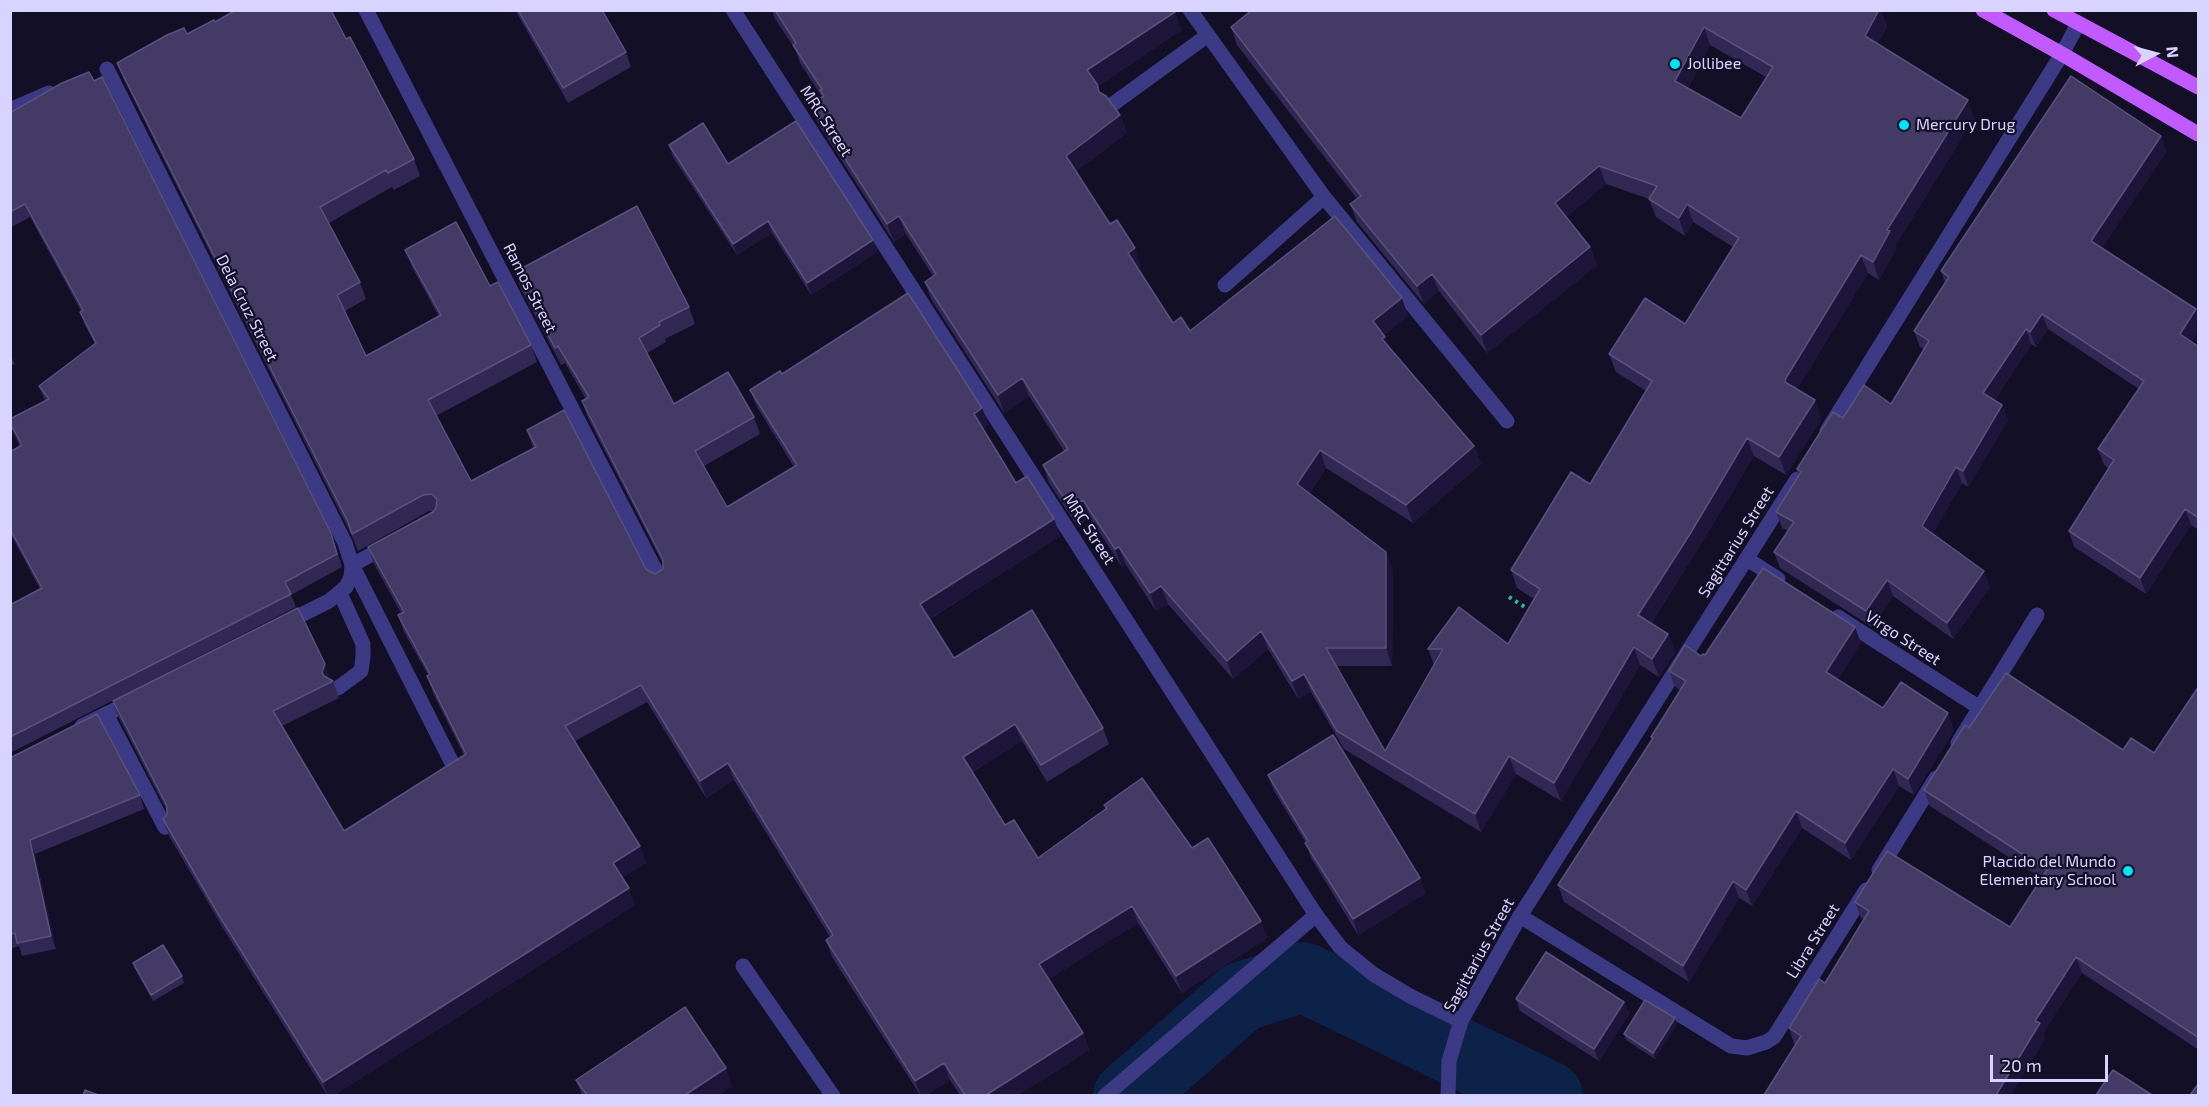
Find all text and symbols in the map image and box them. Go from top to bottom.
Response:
north arrow [2125,24,2185,84]
text: N [2163,45,2183,59]
place label: Jollibee [1687,54,1741,74]
marker: Jollibee [1668,57,1682,71]
street label: MRC Street [796,82,856,160]
place label: Mercury Drug [1916,115,2015,135]
marker: Mercury Drug [1897,118,1911,132]
street label: Ramos Street [499,240,561,336]
street label: Dela Cruz Street [212,251,282,365]
street label: Sagittarius Street [1694,483,1778,601]
street label: MRC Street [1059,490,1119,568]
street label: Virgo Street [1862,607,1944,669]
place label: Placido del Mundo Elementary School [1979,852,2116,890]
marker: Placido del Mundo Elementary School [2121,864,2135,878]
street label: Sagittarius Street [1440,895,1518,1015]
street label: Libra Street [1782,900,1844,982]
scale bar [1993,1043,2112,1081]
text: 20 m [2001,1054,2042,1076]

